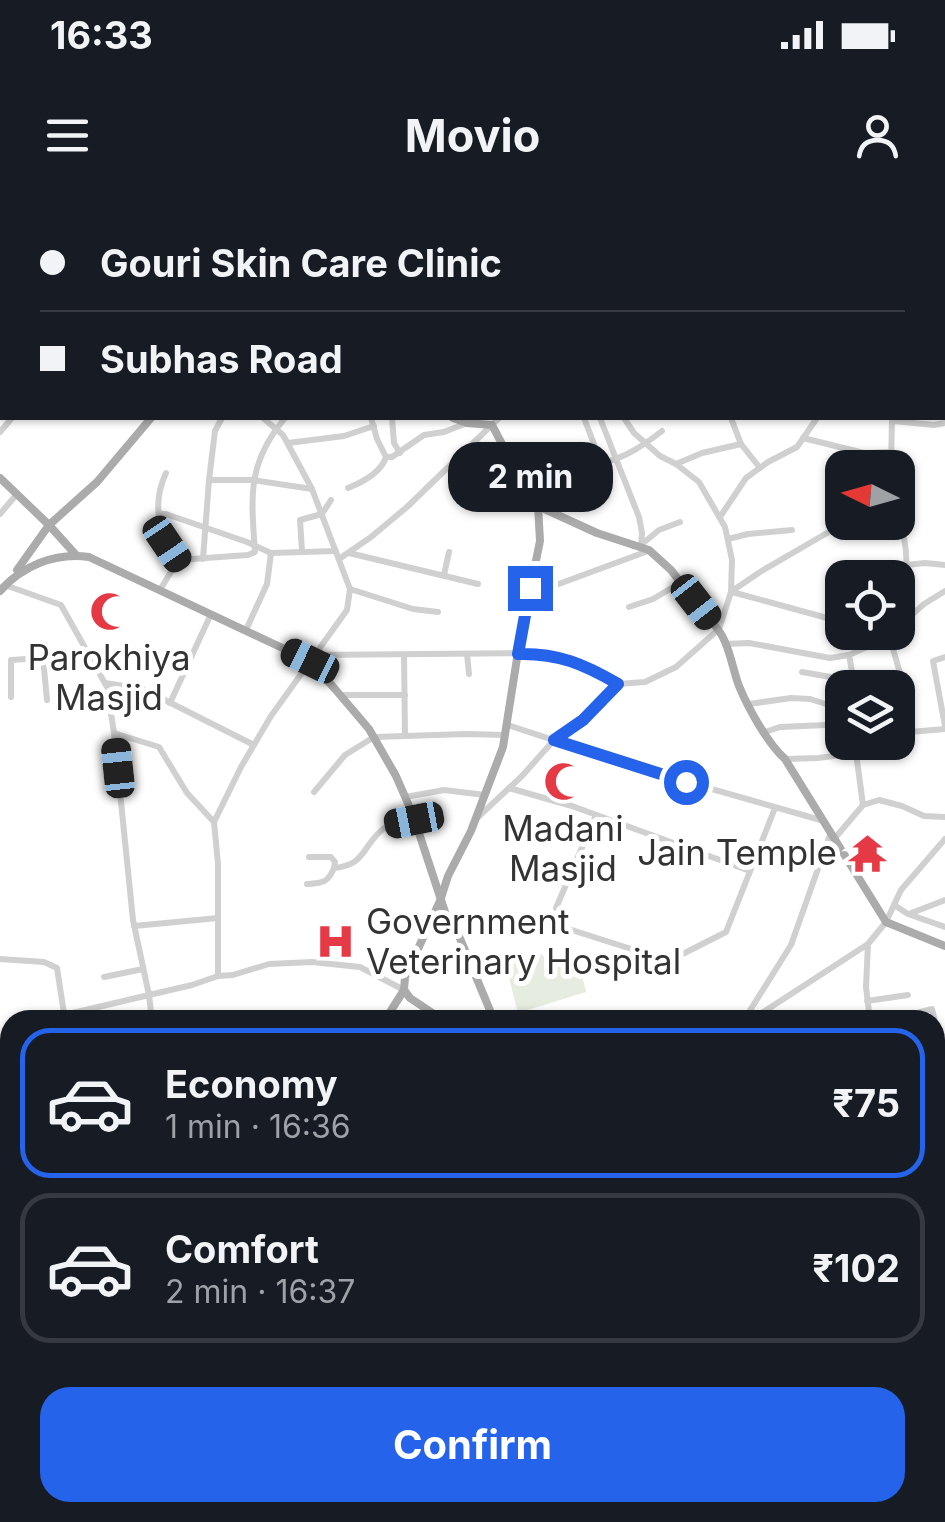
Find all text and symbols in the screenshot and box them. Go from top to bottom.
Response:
text: 16:33 [50,12,153,58]
icon: menu [40,108,95,163]
text: Movio [405,108,540,163]
icon: person [850,108,905,163]
text: Gouri Skin Care Clinic [100,240,502,286]
text: Subhas Road [100,336,343,382]
callout: 2 min [448,443,612,513]
north arrow [825,450,915,540]
map controls [825,450,915,760]
text: 2 min [488,457,573,496]
car [138,511,196,577]
button: locate [825,560,915,650]
route end [508,566,553,611]
car [666,569,726,635]
mosque icon: Parokhiya Masjid [88,590,130,632]
car [276,634,344,688]
place label: Parokhiya Masjid [27,636,191,718]
button: layers [825,670,915,760]
car [100,737,136,799]
route start [664,760,709,805]
mosque icon: Madani Masjid [542,761,584,803]
car [382,800,446,840]
place label: Madani Masjid [502,807,624,889]
place label: Jain Temple [637,831,837,873]
temple icon: Jain Temple [846,832,888,874]
place label: Government Veterinary Hospital [366,900,681,982]
hospital icon: Government Veterinary Hospital [315,921,357,963]
icon: car [45,1058,135,1148]
text: Economy [165,1061,338,1107]
text: ₹75 [832,1080,900,1126]
text: 1 min · 16:36 [165,1107,351,1146]
icon: car [45,1223,135,1313]
text: Comfort [165,1226,319,1272]
text: ₹102 [812,1245,900,1291]
text: 2 min · 16:37 [165,1272,355,1311]
button: Confirm [40,1387,905,1502]

